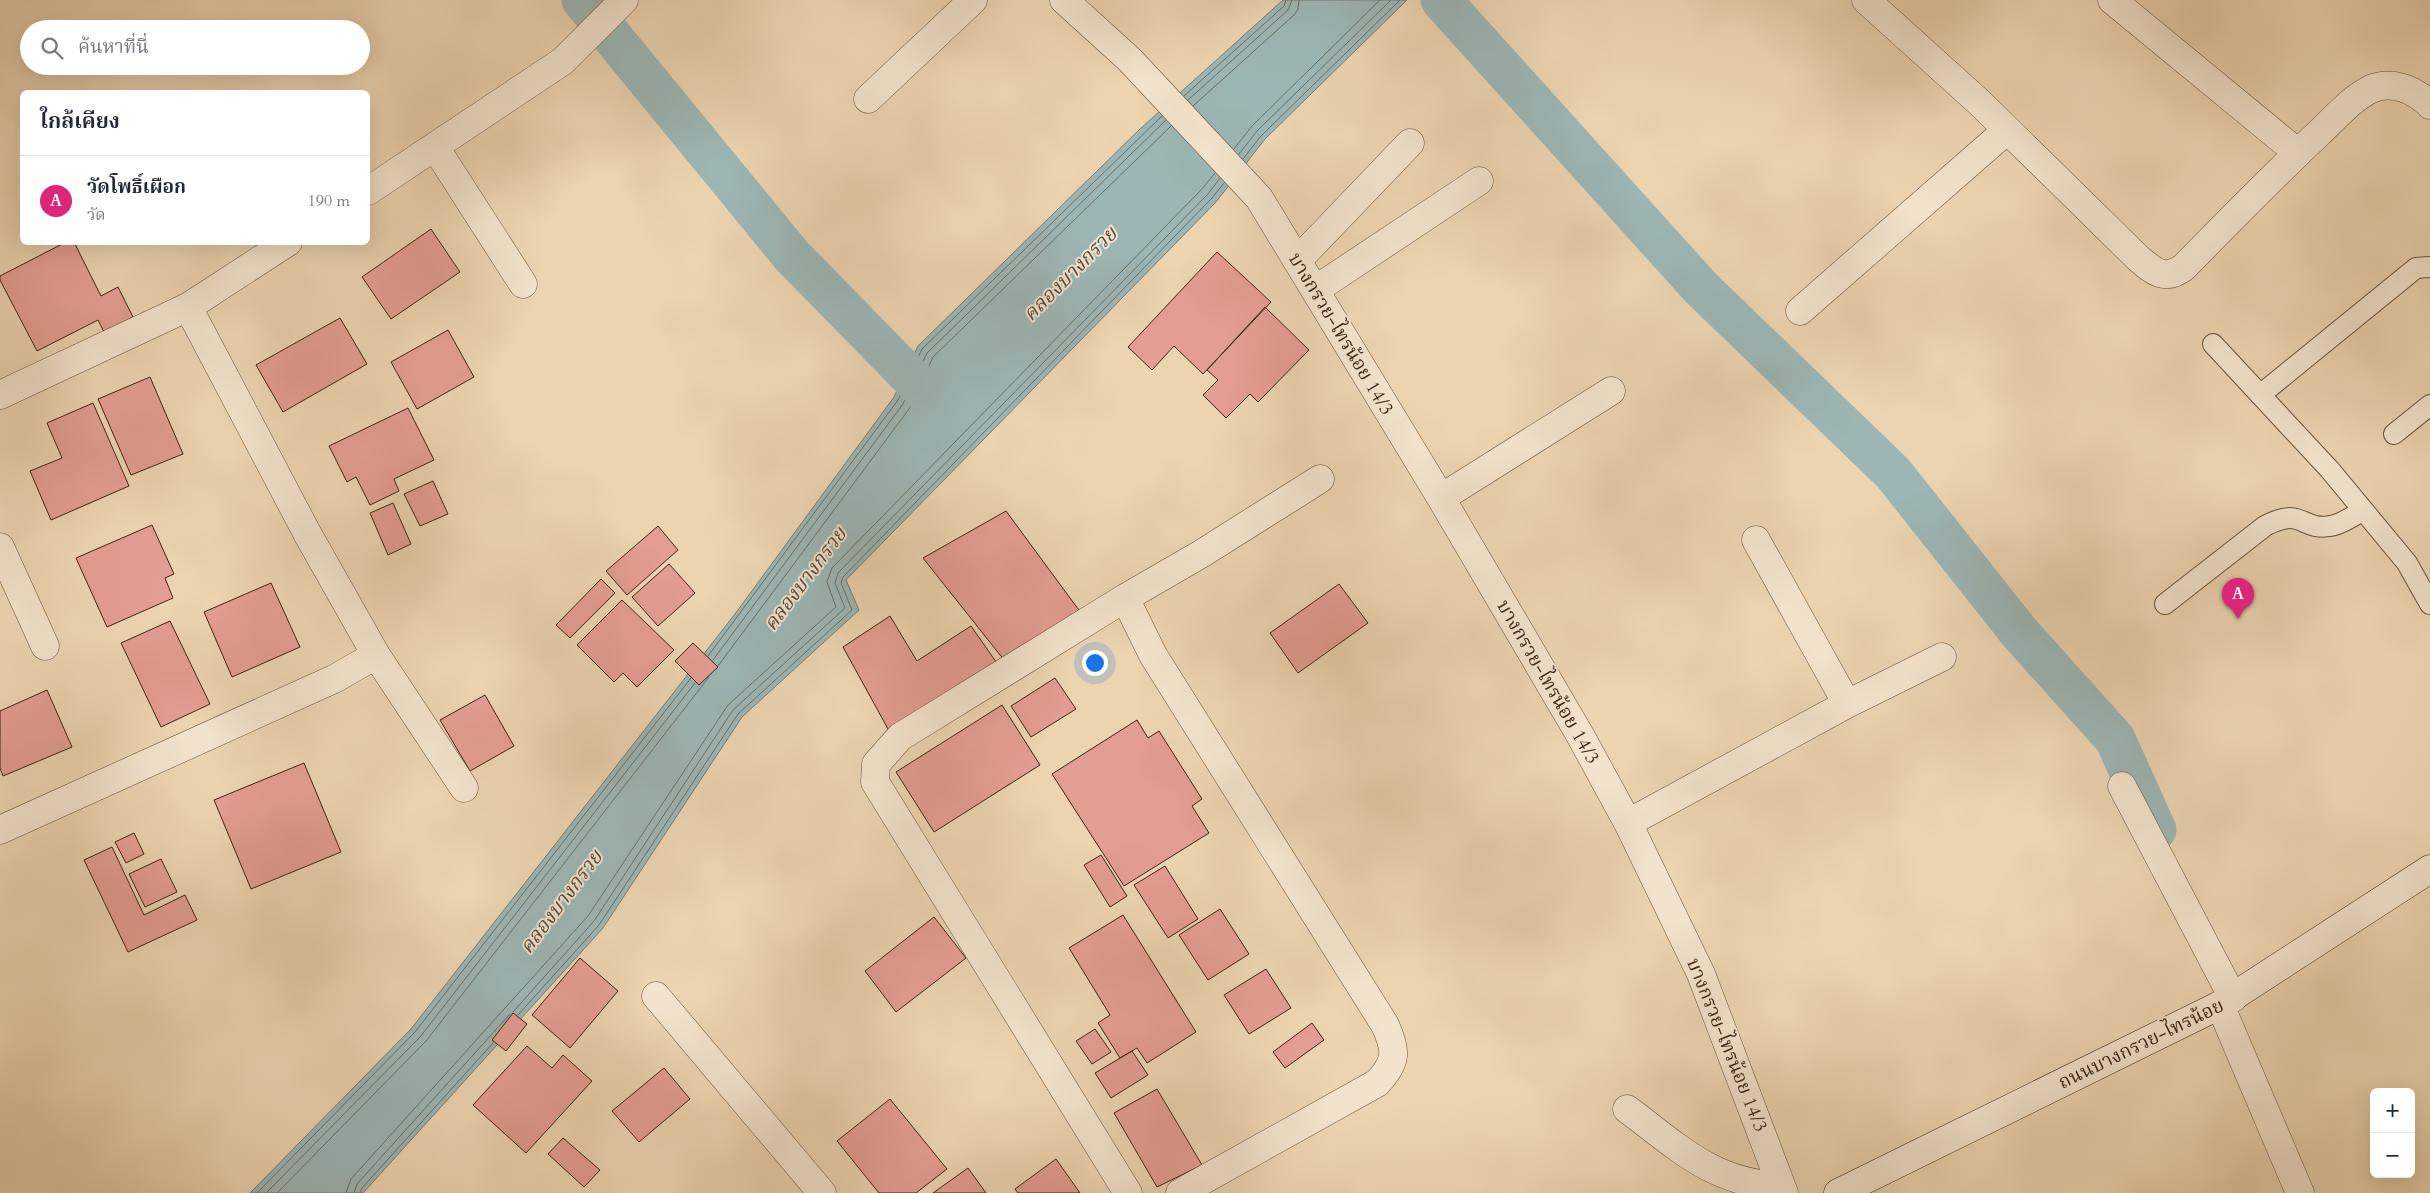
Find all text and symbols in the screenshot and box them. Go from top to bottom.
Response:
search box [20,20,370,75]
icon: search [38,34,66,62]
text: ค้นหาที่นี่ [78,34,149,60]
text: ใกล้เคียง [40,107,120,136]
text: วัดโพธิ์เผือก [87,174,186,200]
text: A [50,190,62,212]
text: 190 m [308,190,350,212]
text: วัด [87,204,106,226]
water label: คลองบางกรวย [1017,220,1124,327]
street label: บางกรวย-ไทรน้อย 14/3 [1282,247,1401,420]
water label: คลองบางกรวย [757,521,853,636]
pin: A [2222,578,2254,619]
street label: บางกรวย-ไทรน้อย 14/3 [1490,595,1606,769]
your location [1082,650,1108,676]
water label: คลองบางกรวย [513,844,609,959]
street label: บางกรวย-ไทรน้อย 14/3 [1680,954,1775,1136]
street label: ถนนบางกรวย-ไทรน้อย [2053,992,2228,1095]
map controls [2370,1088,2415,1178]
button: + [2370,1088,2415,1133]
button: − [2370,1133,2415,1178]

